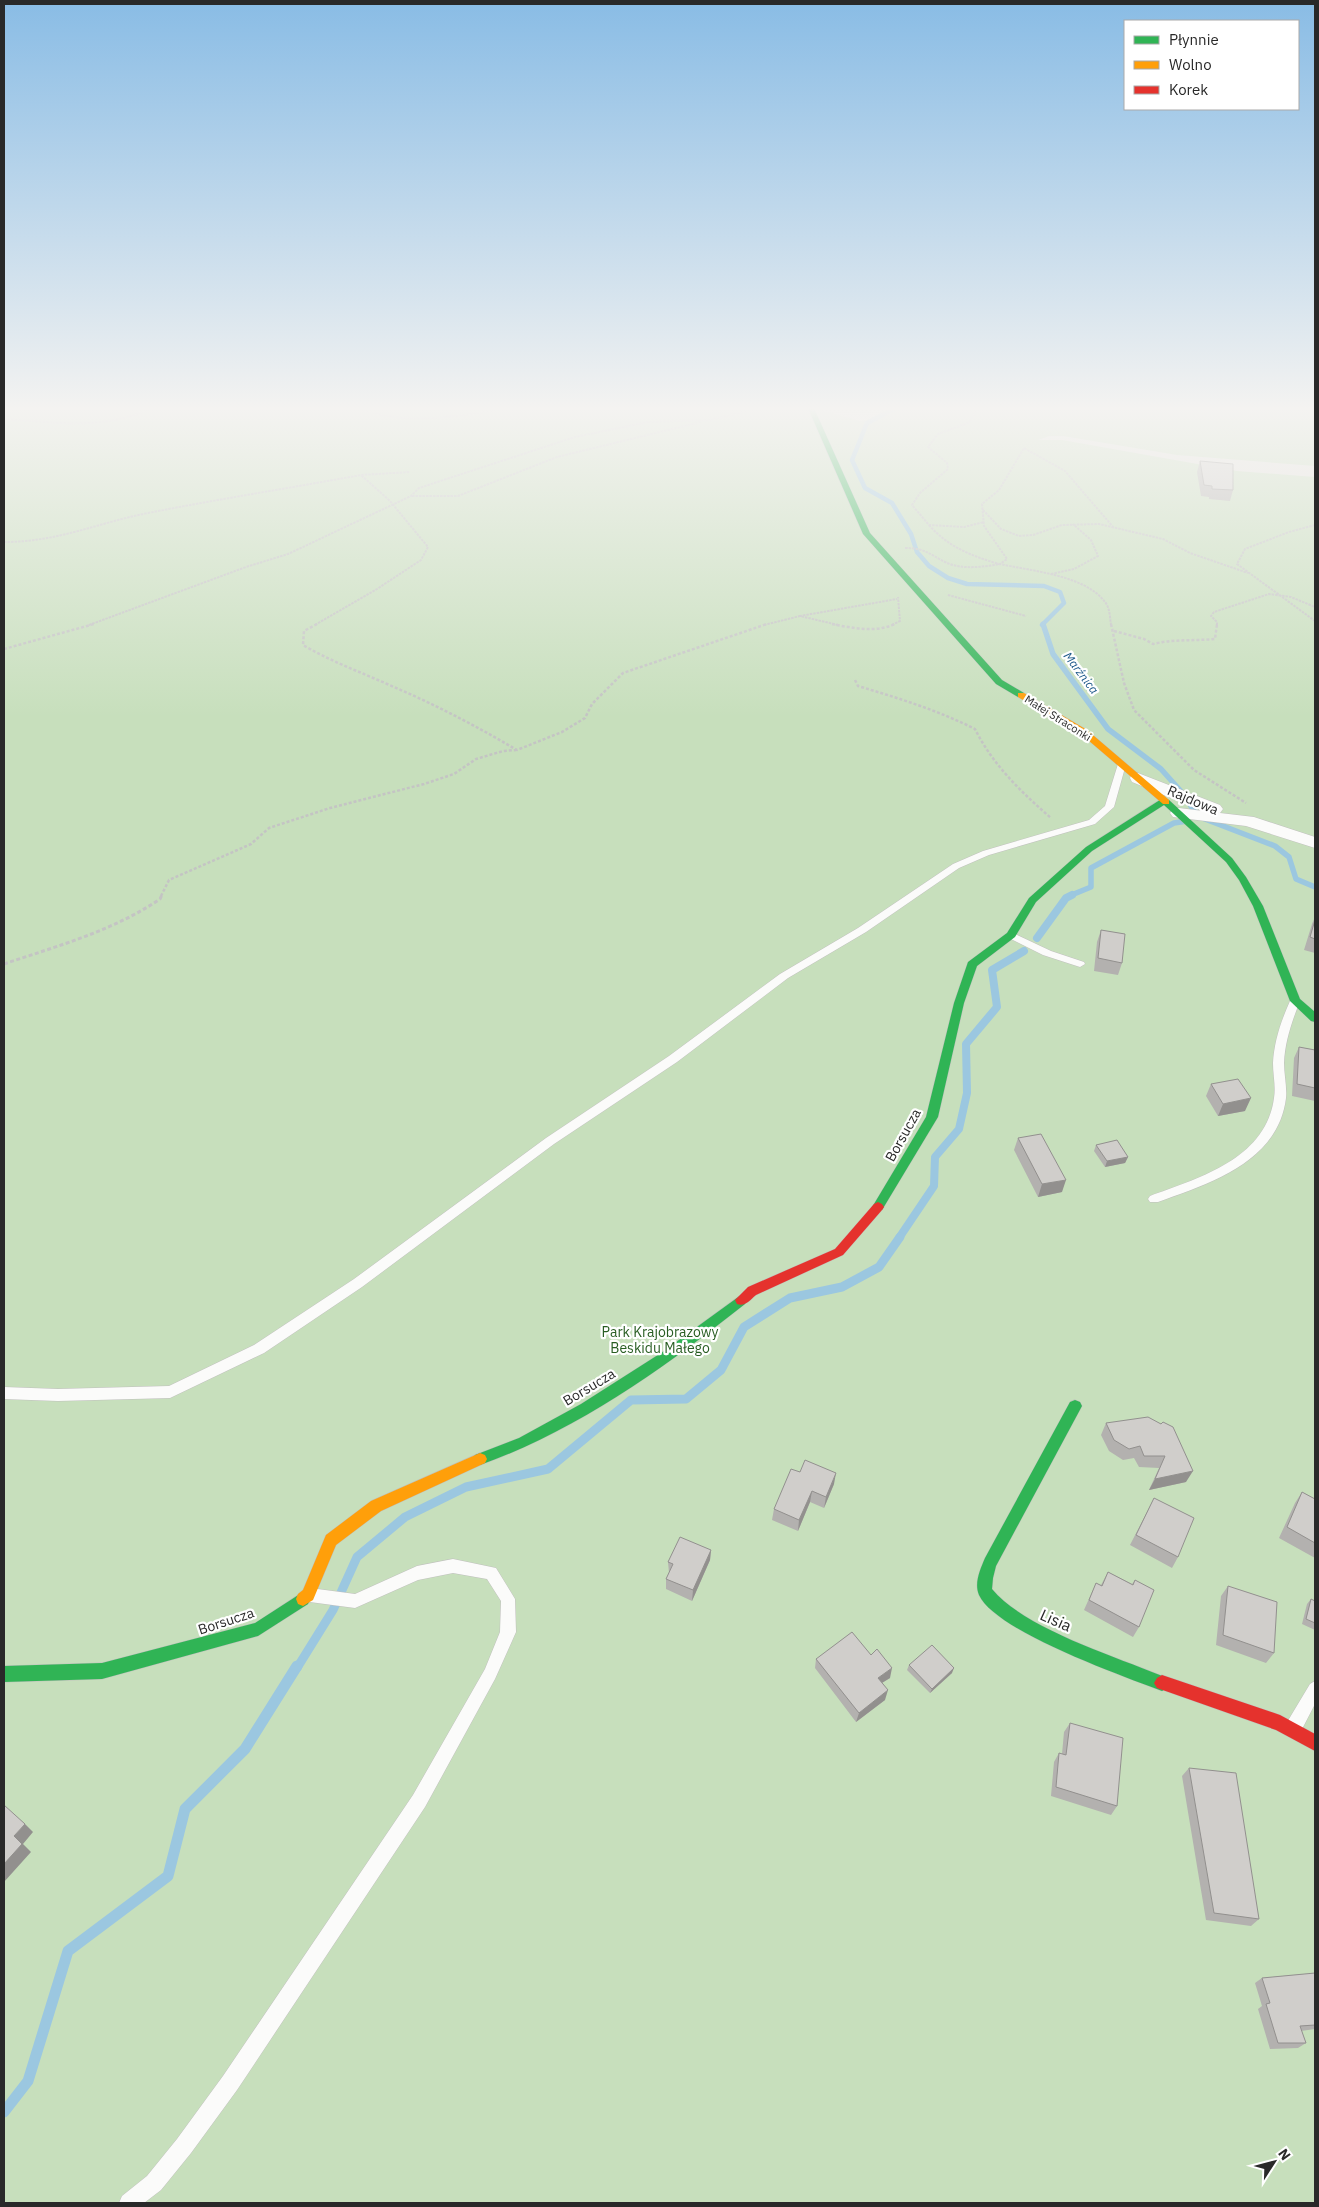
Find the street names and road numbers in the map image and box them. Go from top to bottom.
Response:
street label: Małej Straconki [1022,692,1094,744]
street label: Rajdowa [1165,781,1222,819]
street label: Borsucza [881,1105,925,1165]
street label: Borsucza [560,1364,619,1410]
street label: Borsucza [196,1603,257,1639]
street label: Lisia [1037,1604,1075,1636]

